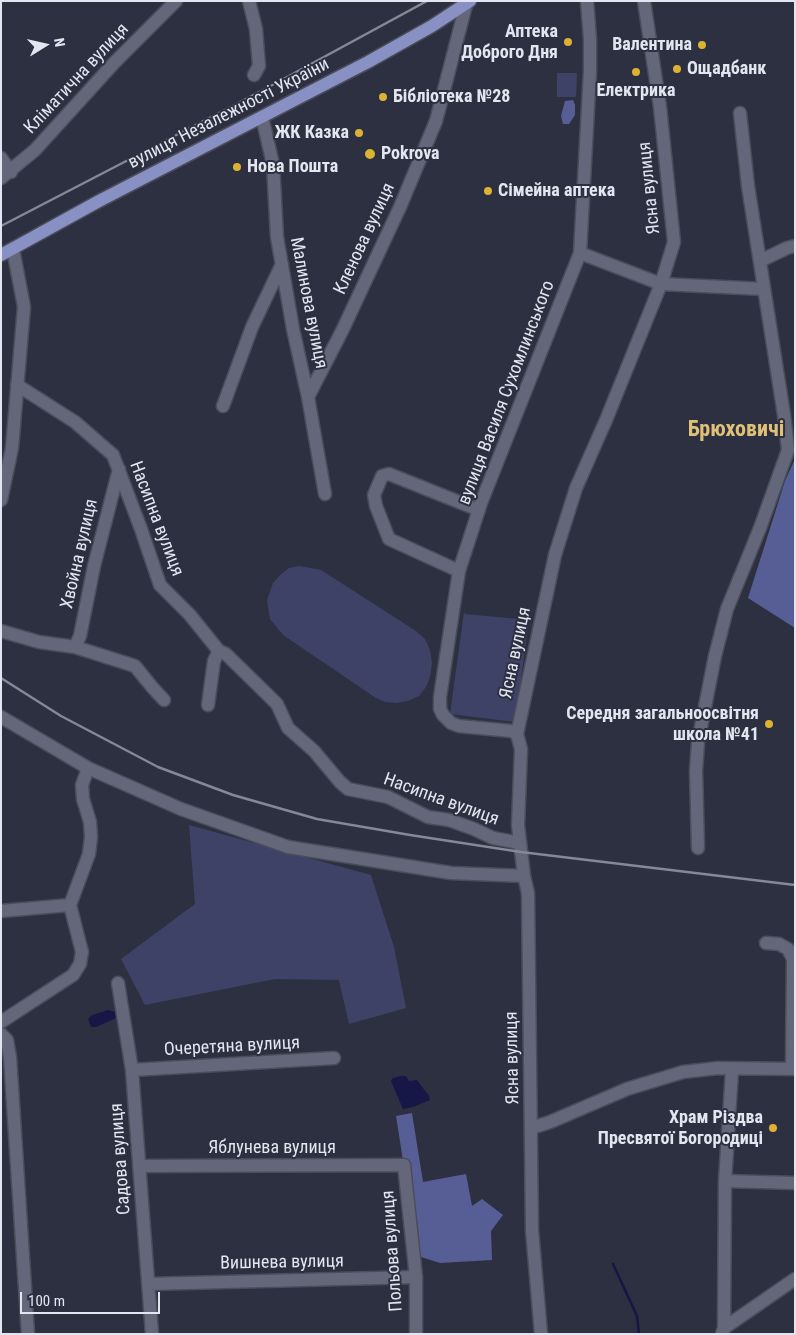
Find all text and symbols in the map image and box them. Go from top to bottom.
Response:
street label: Кліматична вулиця [20,19,134,139]
north arrow [20,20,70,70]
place label: Аптека Доброго Дня [461,21,558,64]
place label: Валентина [612,34,692,56]
marker: Аптека Доброго Дня [562,36,574,48]
text: N [51,37,68,48]
marker: Валентина [696,39,708,51]
street label: вулиця Незалежності України [125,54,333,174]
place label: Ощадбанк [687,58,766,80]
marker: Ощадбанк [671,63,683,75]
marker: Електрика [630,66,642,78]
place label: Електрика [596,80,676,102]
place label: Бібліотека №28 [393,86,510,108]
marker: Бібліотека №28 [377,91,389,103]
place label: ЖК Казка [275,122,349,144]
marker: ЖК Казка [353,127,365,139]
street label: Ясна вулиця [634,141,666,235]
place label: Pokrova [381,143,440,165]
marker: Pokrova [363,147,377,161]
place label: Нова Пошта [247,156,338,178]
marker: Нова Пошта [231,161,243,173]
street label: Кленова вулиця [330,180,400,298]
place label: Сімейна аптека [498,180,615,202]
marker: Сімейна аптека [482,185,494,197]
street label: Малинова вулиця [285,236,331,370]
street label: вулиця Василя Сухомлинського [454,278,560,508]
district label: Брюховичі [688,417,784,443]
street label: Насипна вулиця [124,459,188,579]
street label: Хвойна вулиця [57,497,103,611]
street label: Ясна вулиця [496,605,536,701]
place label: Середня загальноосвітня школа №41 [566,703,759,746]
marker: Середня загальноосвітня школа №41 [763,718,775,730]
street label: Насипна вулиця [380,769,502,831]
street label: Ясна вулиця [501,1011,525,1105]
street label: Очеретяна вулиця [164,1033,300,1061]
street label: Садова вулиця [106,1102,136,1216]
place label: Храм Різдва Пресвятої Богородиці [598,1107,763,1150]
marker: Храм Різдва Пресвятої Богородиці [767,1122,779,1134]
street label: Яблунева вулиця [208,1137,336,1159]
street label: Польова вулиця [378,1190,408,1312]
street label: Вишнева вулиця [220,1251,344,1275]
scale bar [22,1282,162,1314]
text: 100 m [28,1292,65,1310]

